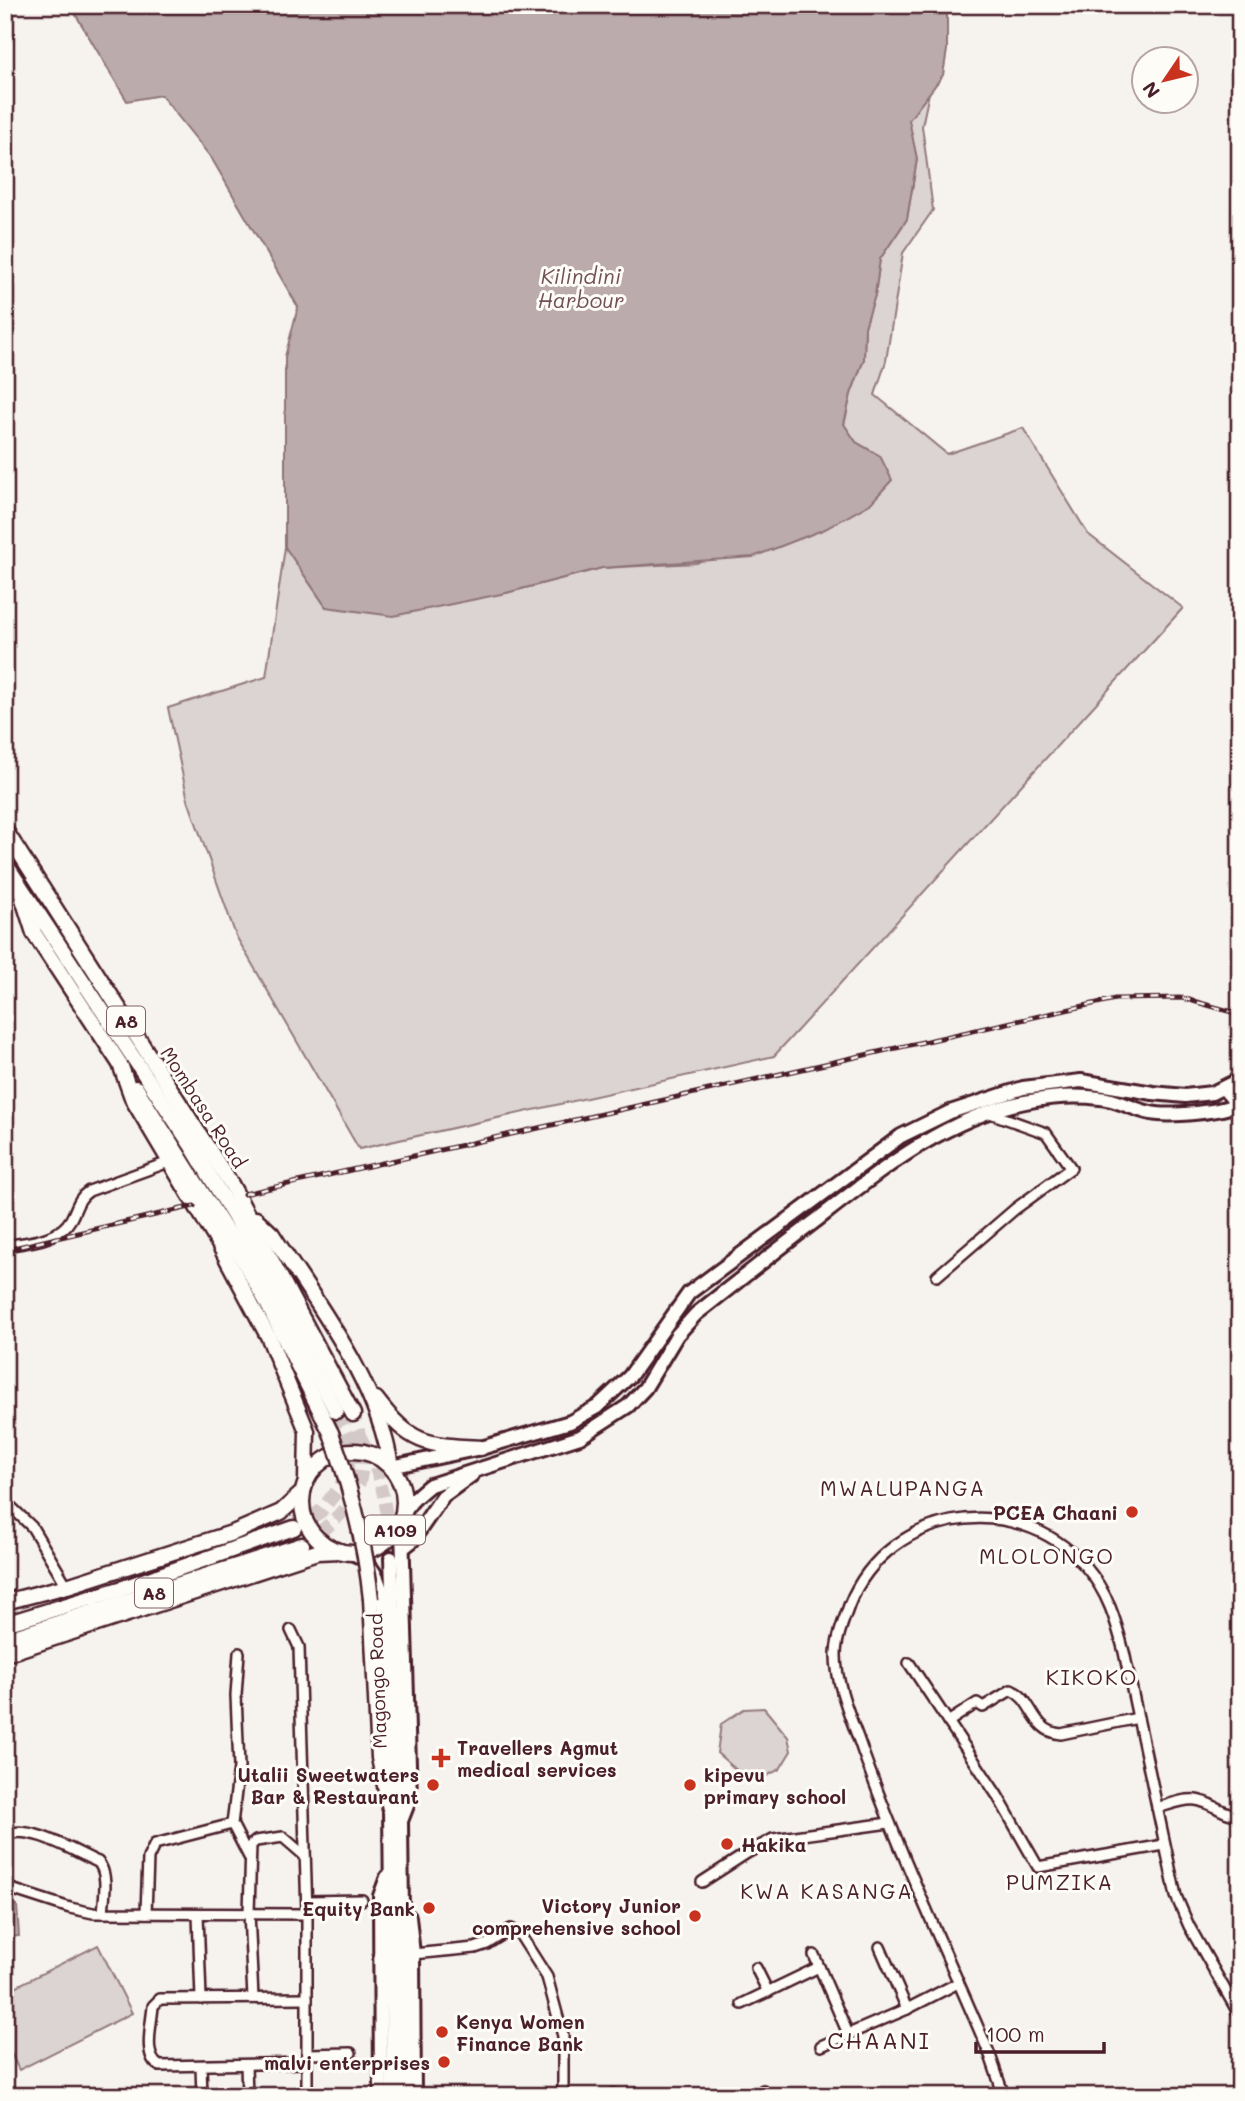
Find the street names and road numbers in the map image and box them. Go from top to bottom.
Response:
road number: A8 [107,1006,145,1036]
street label: Mombasa Road [155,1041,253,1173]
road number: A109 [365,1516,425,1545]
road number: A8 [135,1578,173,1608]
street label: Magongo Road [362,1613,392,1749]

